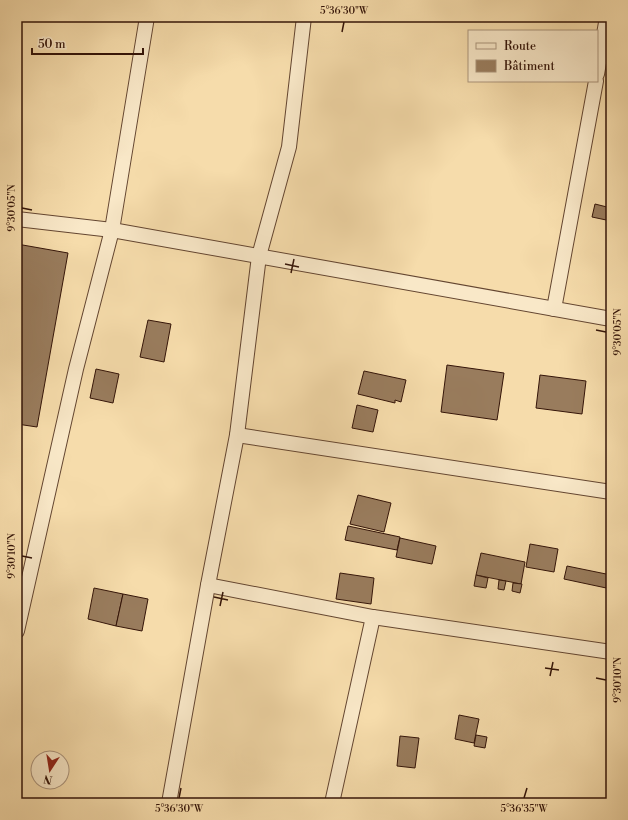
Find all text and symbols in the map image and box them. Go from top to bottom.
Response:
text: 5°36'30"W [320,5,369,17]
scale bar [32,30,143,56]
legend [468,30,598,82]
text: 50 m [38,37,66,52]
text: Route [504,39,536,54]
text: Bâtiment [503,59,555,74]
text: 9°30'05"N [6,184,18,232]
text: 9°30'05"N [612,308,624,356]
text: 9°30'10"N [6,532,18,579]
text: 9°30'10"N [612,656,624,703]
north arrow [30,750,70,790]
text: N [42,771,54,787]
text: 5°36'30"W [155,803,204,815]
text: 5°36'35"W [500,803,548,815]

